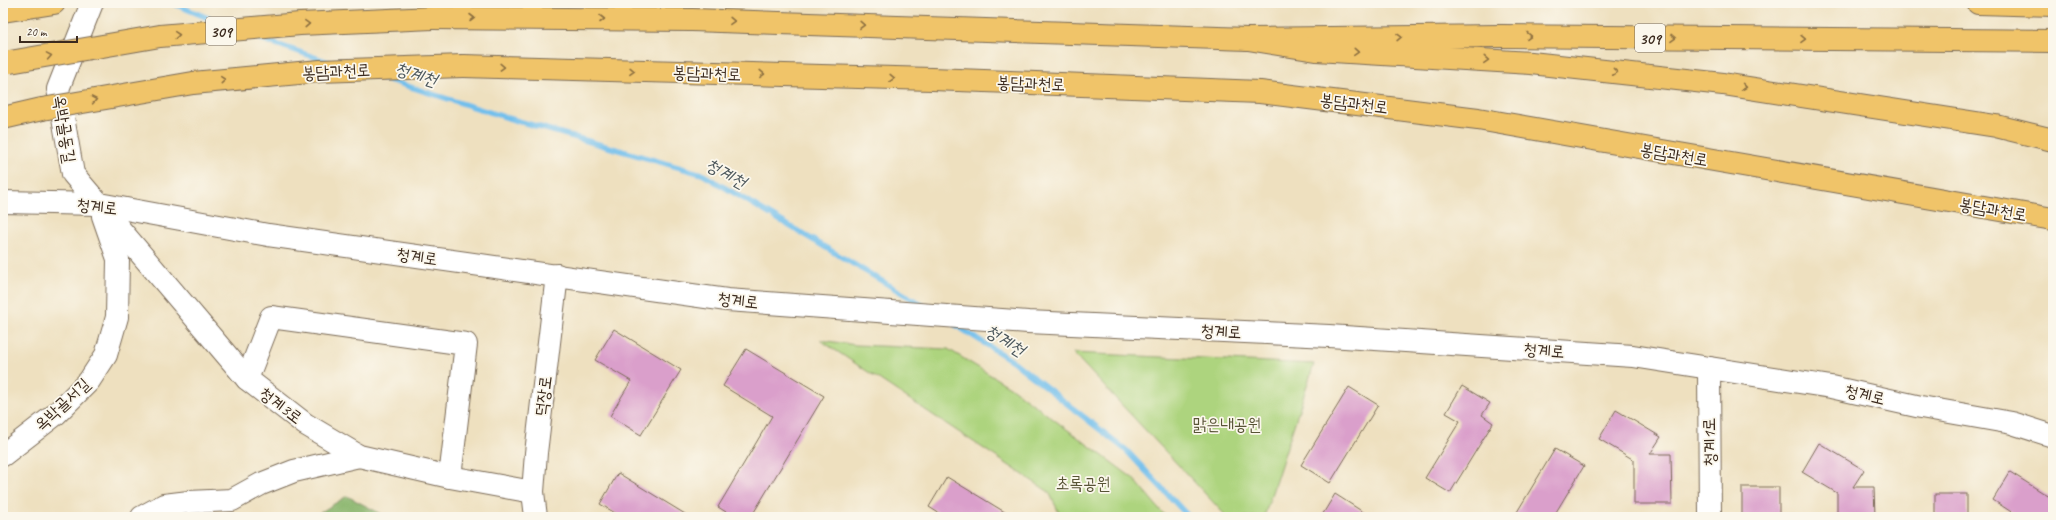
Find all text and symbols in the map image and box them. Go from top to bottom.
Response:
one-way arrow [469,14,475,22]
one-way arrow [599,15,605,23]
road number: 309 [206,17,236,45]
one-way arrow [729,17,735,25]
scale bar [20,18,77,44]
one-way arrow [304,19,310,28]
one-way arrow [859,21,865,30]
text: 20 m [26,24,48,40]
road number: 309 [1635,24,1665,52]
one-way arrow [174,30,180,39]
one-way arrow [1526,32,1532,40]
one-way arrow [1396,33,1402,41]
one-way arrow [1670,34,1676,42]
one-way arrow [1800,35,1806,43]
one-way arrow [1353,48,1359,57]
one-way arrow [46,52,52,61]
one-way arrow [1483,56,1489,65]
water label: 청계천 [392,57,442,92]
street label: 봉담과천로 [301,59,371,84]
street label: 봉담과천로 [672,62,742,85]
one-way arrow [499,63,505,72]
one-way arrow [629,67,635,75]
one-way arrow [1612,68,1618,77]
one-way arrow [759,70,765,79]
street label: 봉담과천로 [996,72,1066,95]
one-way arrow [889,74,895,82]
one-way arrow [220,76,226,85]
one-way arrow [1741,83,1747,91]
street label: 봉담과천로 [1319,89,1389,118]
street label: 옥박골동길 [49,94,80,165]
one-way arrow [91,96,97,105]
street label: 봉담과천로 [1638,138,1709,171]
water label: 청계천 [702,153,752,194]
street label: 봉담과천로 [1957,193,2028,226]
street label: 청계로 [75,194,118,219]
street label: 청계로 [395,243,439,270]
street label: 청계로 [716,288,759,313]
water label: 청계천 [981,319,1031,362]
street label: 청계로 [1200,320,1242,343]
street label: 청계로 [1523,339,1565,362]
street label: 옥박골서길 [30,373,95,435]
street label: 덕장로 [531,374,556,418]
street label: 청계로 [1843,380,1887,409]
street label: 청계3로 [255,382,306,428]
park label: 맑은내공원 [1193,414,1261,435]
street label: 청계1로 [1699,417,1720,467]
park label: 초록공원 [1056,473,1110,494]

